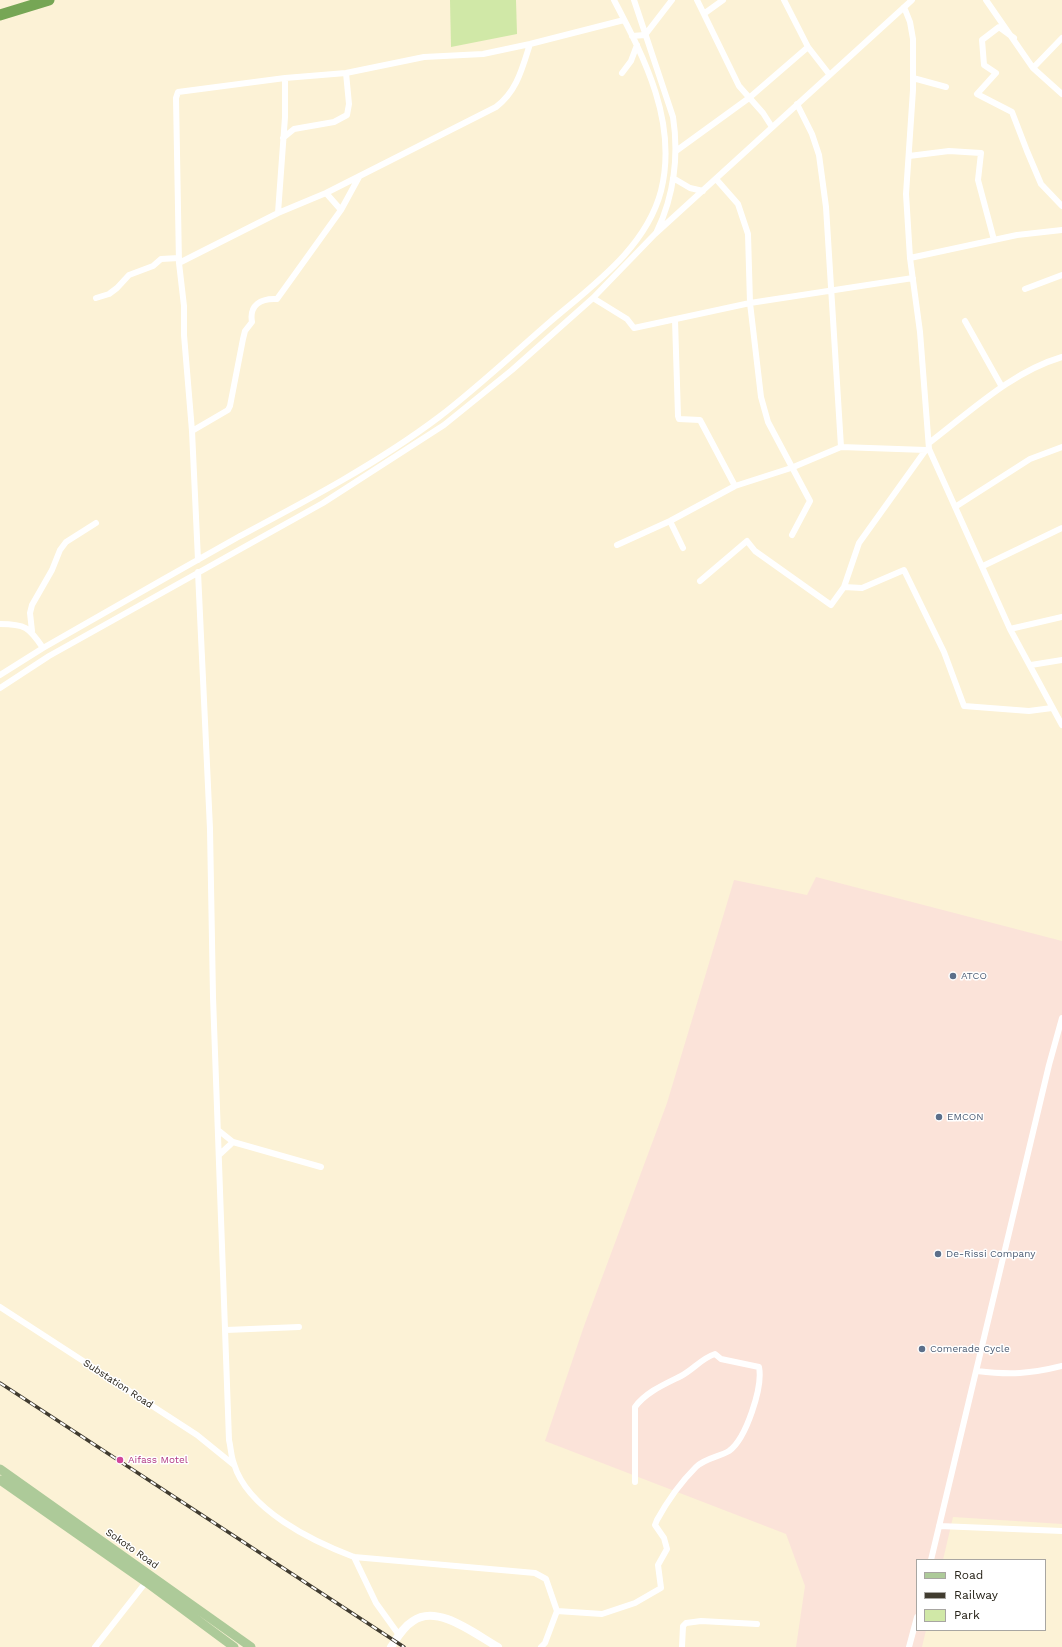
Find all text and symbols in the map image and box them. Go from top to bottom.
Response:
place label: ATCO [961,970,987,982]
marker: ATCO [948,971,958,981]
place label: EMCON [947,1111,984,1123]
marker: EMCON [934,1112,944,1122]
place label: De-Rissi Company [946,1248,1035,1260]
marker: De-Rissi Company [933,1249,943,1259]
place label: Comerade Cycle [930,1343,1010,1355]
marker: Comerade Cycle [917,1344,927,1354]
street label: Substation Road [81,1357,155,1411]
place label: Aifass Motel [128,1454,188,1466]
marker: Aifass Motel [115,1455,125,1465]
street label: Sokoto Road [103,1526,161,1572]
legend [916,1559,1046,1631]
text: Road [954,1568,983,1582]
text: Railway [954,1588,998,1602]
text: Park [954,1608,980,1622]

